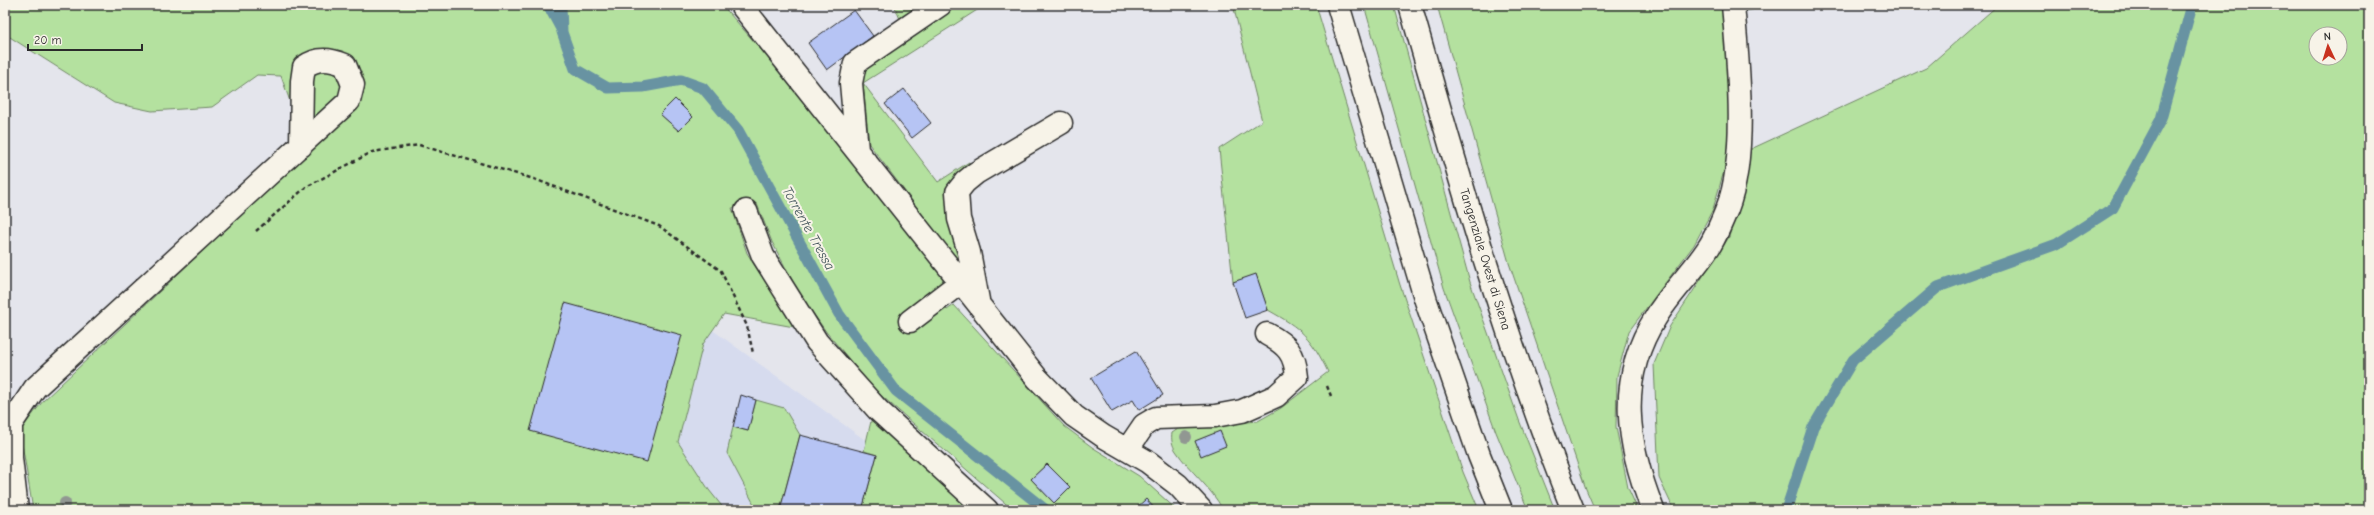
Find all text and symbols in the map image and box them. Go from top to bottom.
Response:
scale bar [28,26,142,52]
north arrow [2308,26,2348,66]
text: N [2323,30,2331,43]
text: 20 m [34,33,62,47]
water label: Torrente Tressa [779,183,839,273]
street label: Tangenziale Ovest di Siena [1457,187,1514,332]

